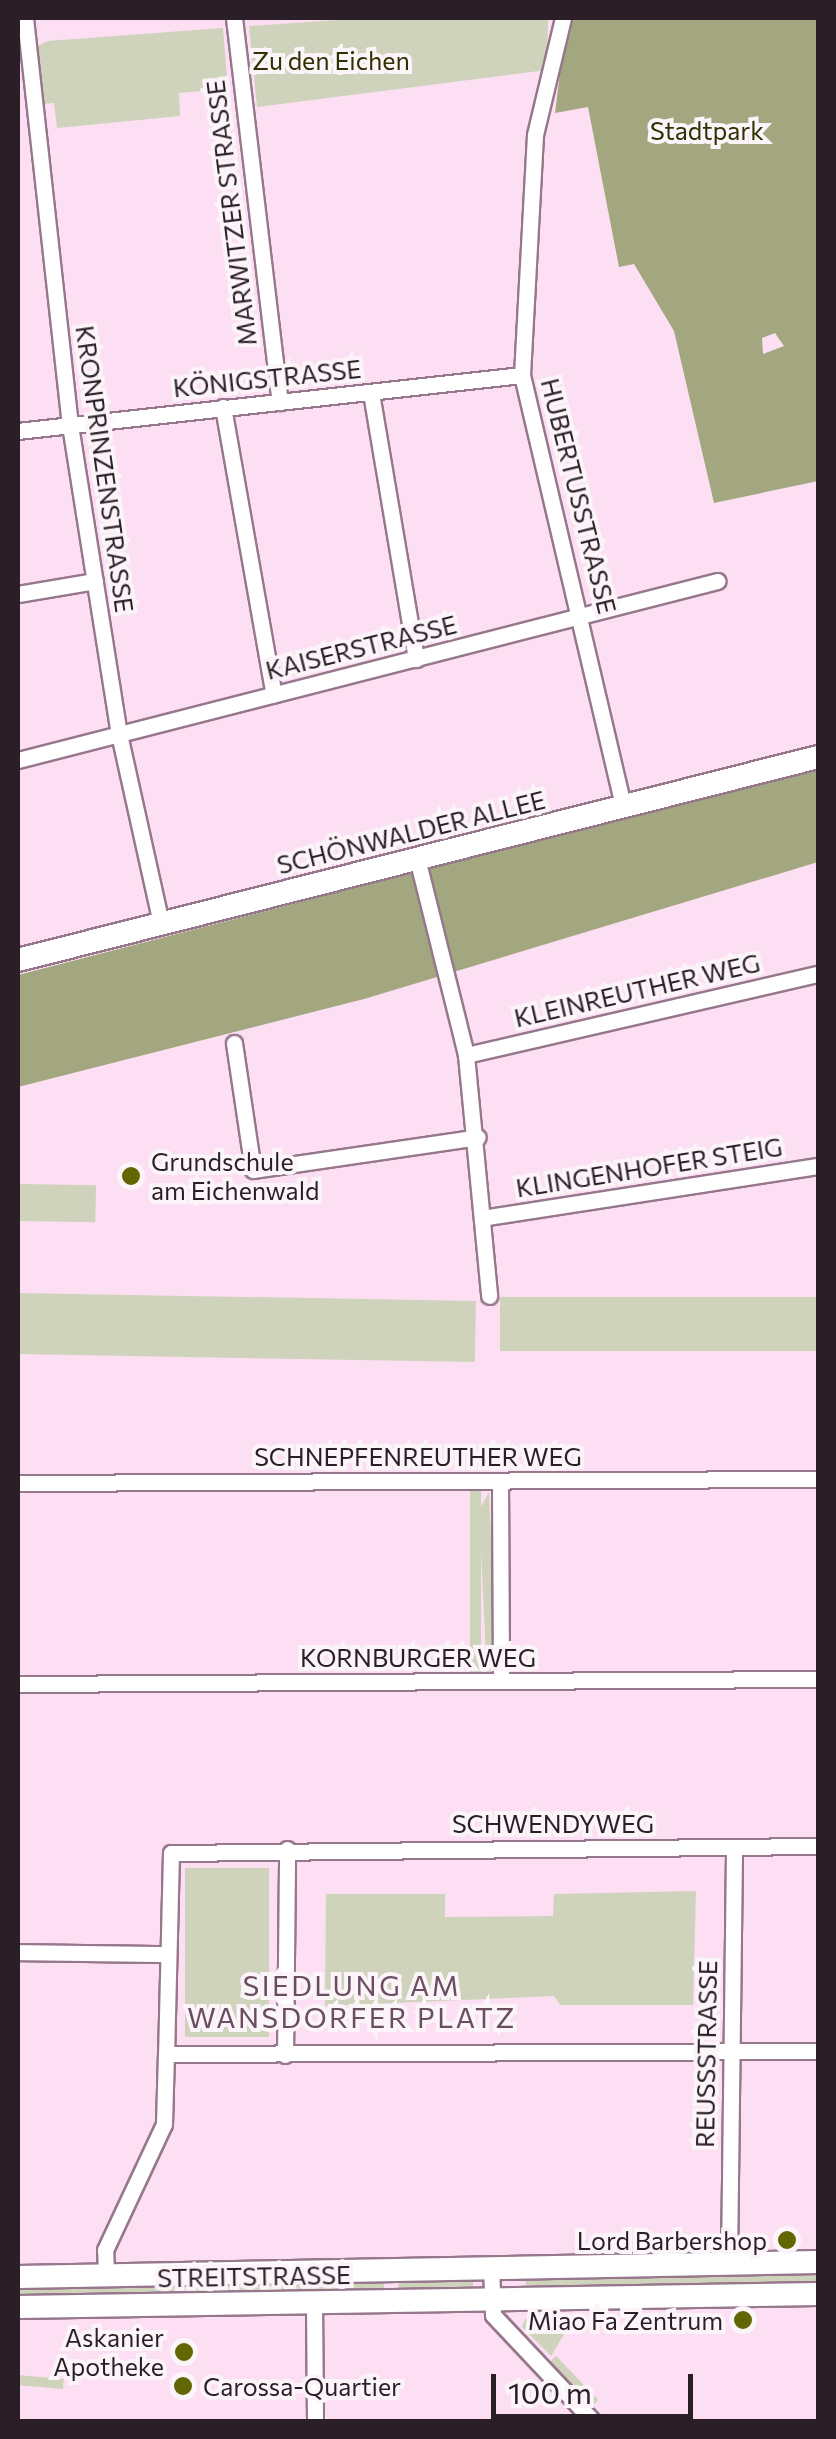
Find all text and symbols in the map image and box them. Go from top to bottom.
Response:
park label: Zu den Eichen [252,45,410,75]
street label: MARWITZER STRASSE [200,78,262,348]
park label: Stadtpark [650,115,764,145]
street label: KRONPRINZENSTRASSE [70,323,140,615]
street label: KÖNIGSTRASSE [171,353,363,403]
street label: HUBERTUSSTRASSE [535,375,623,617]
street label: KAISERSTRASSE [262,609,460,685]
street label: SCHÖNWALDER ALLEE [274,784,548,880]
street label: KLEINREUTHER WEG [511,947,763,1033]
street label: KLINGENHOFER STEIG [514,1131,784,1203]
place label: Grundschule am Eichenwald [151,1147,319,1206]
marker: Grundschule am Eichenwald [120,1165,142,1187]
street label: SCHNEPFENREUTHER WEG [254,1441,582,1471]
street label: KORNBURGER WEG [300,1642,536,1672]
street label: SCHWENDYWEG [452,1808,654,1838]
street label: REUSSSTRASSE [689,1960,723,2148]
district label: SIEDLUNG AM WANSDORFER PLATZ [187,1968,517,2034]
place label: Lord Barbershop [577,2225,767,2255]
marker: Lord Barbershop [776,2229,798,2251]
street label: STREITSTRASSE [157,2259,351,2293]
place label: Miao Fa Zentrum [528,2305,723,2335]
marker: Miao Fa Zentrum [732,2309,754,2331]
place label: Askanier Apotheke [53,2323,164,2382]
marker: Askanier Apotheke [173,2341,195,2363]
scale bar [496,2354,698,2416]
place label: Carossa-Quartier [203,2371,401,2401]
text: 100 m [508,2373,592,2410]
marker: Carossa-Quartier [172,2375,194,2397]

